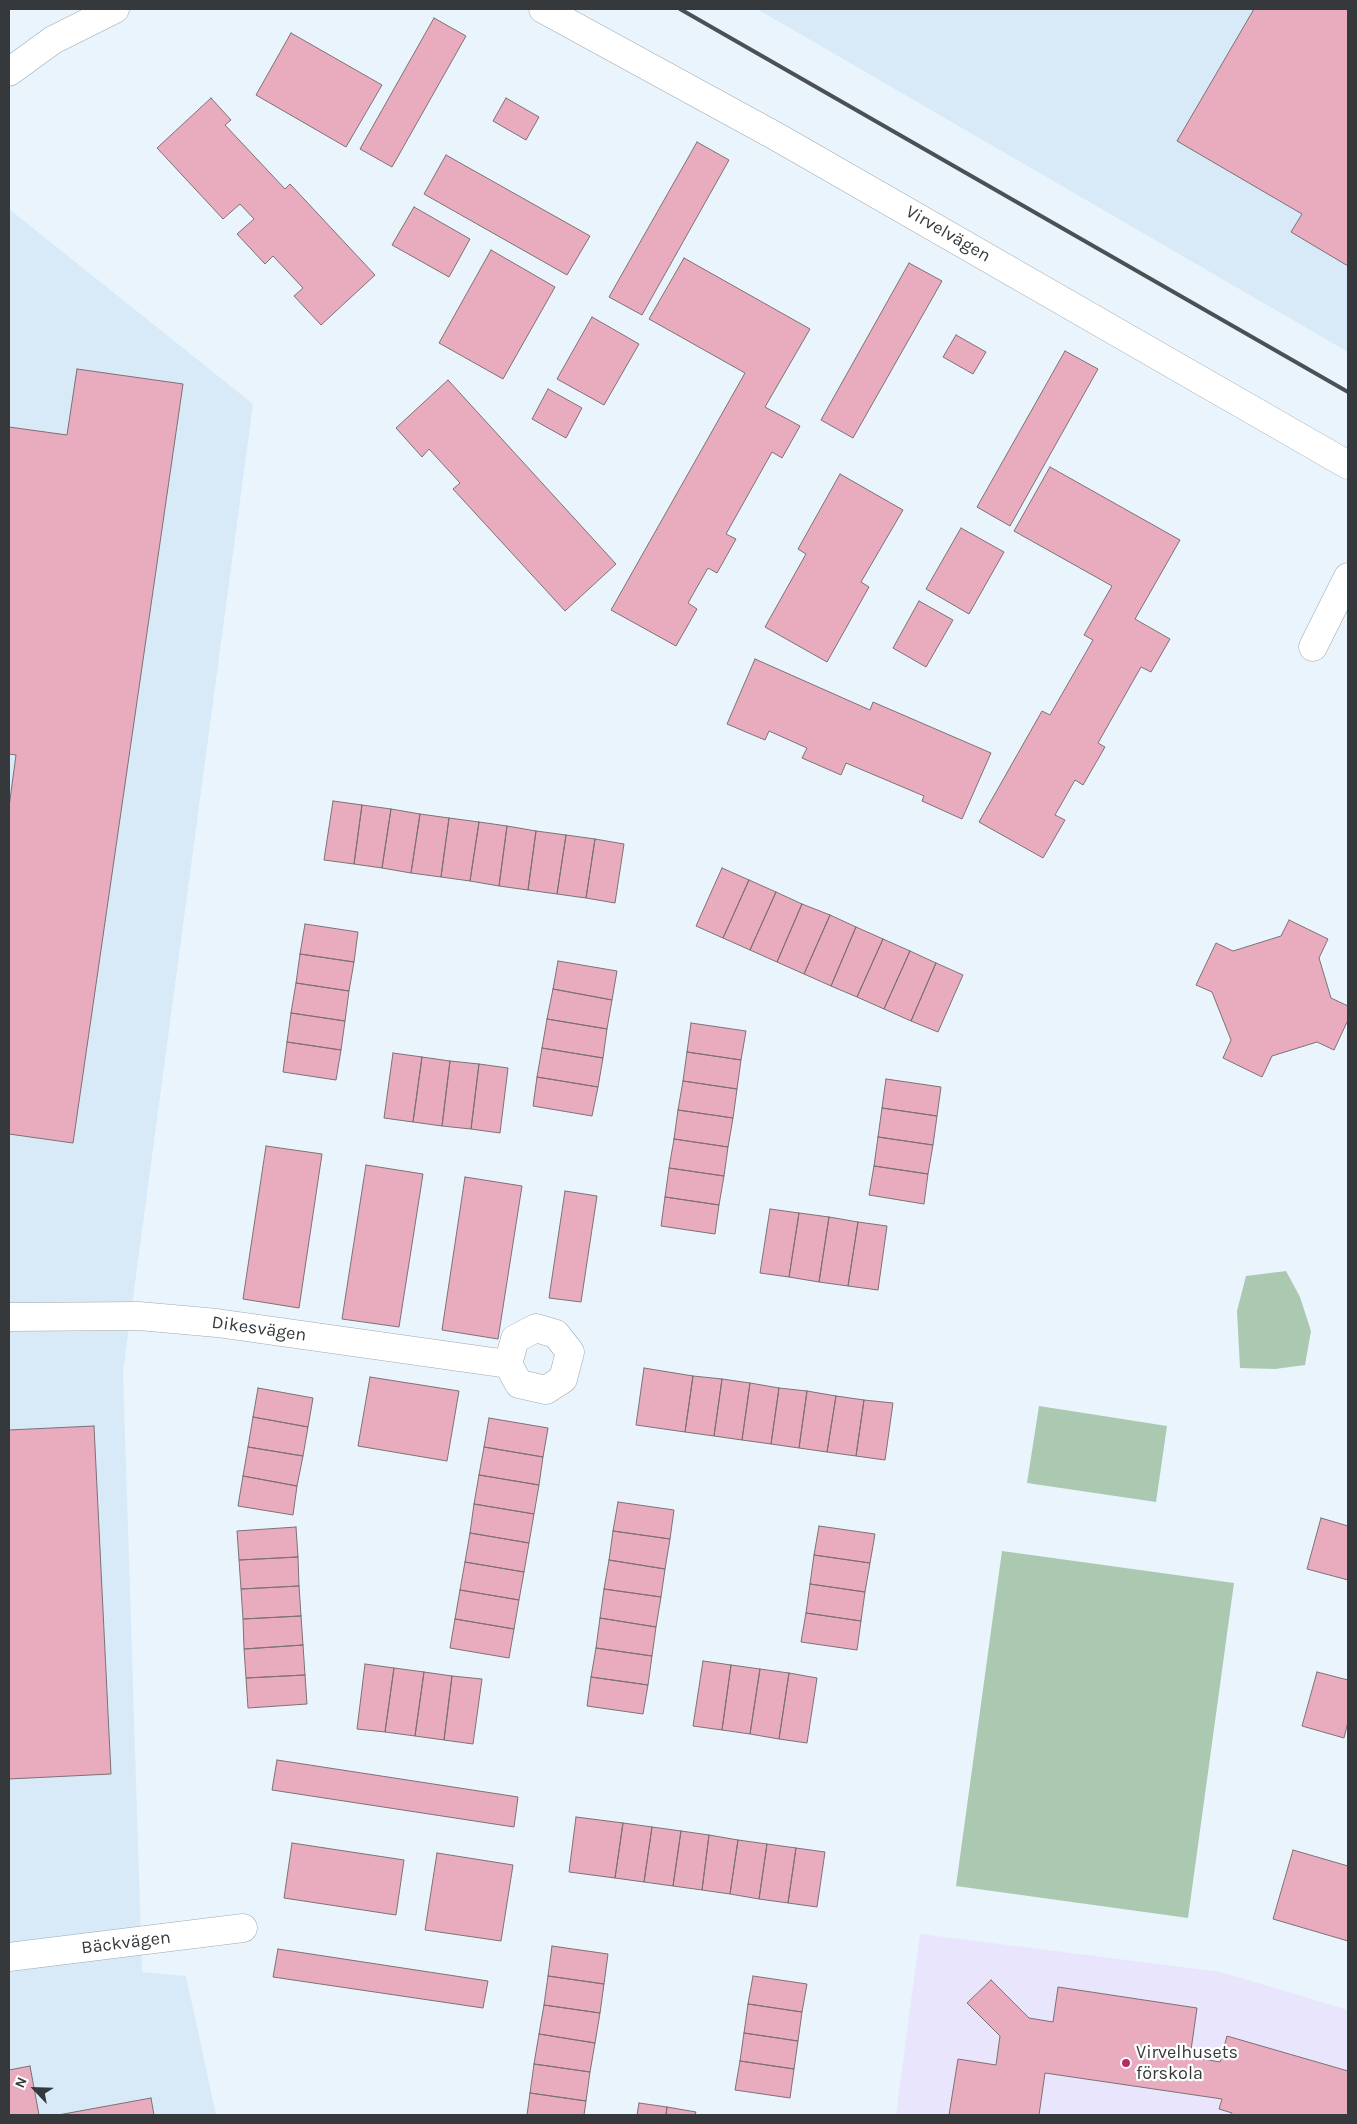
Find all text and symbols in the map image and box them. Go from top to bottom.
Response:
street label: Virvelvägen [902,201,994,267]
street label: Dikesvägen [210,1312,308,1346]
street label: Bäckvägen [80,1927,172,1959]
place label: Virvelhusets förskola [1136,2042,1238,2084]
marker: Virvelhusets förskola [1120,2057,1132,2069]
north arrow [10,2064,60,2114]
text: N [11,2075,31,2091]

